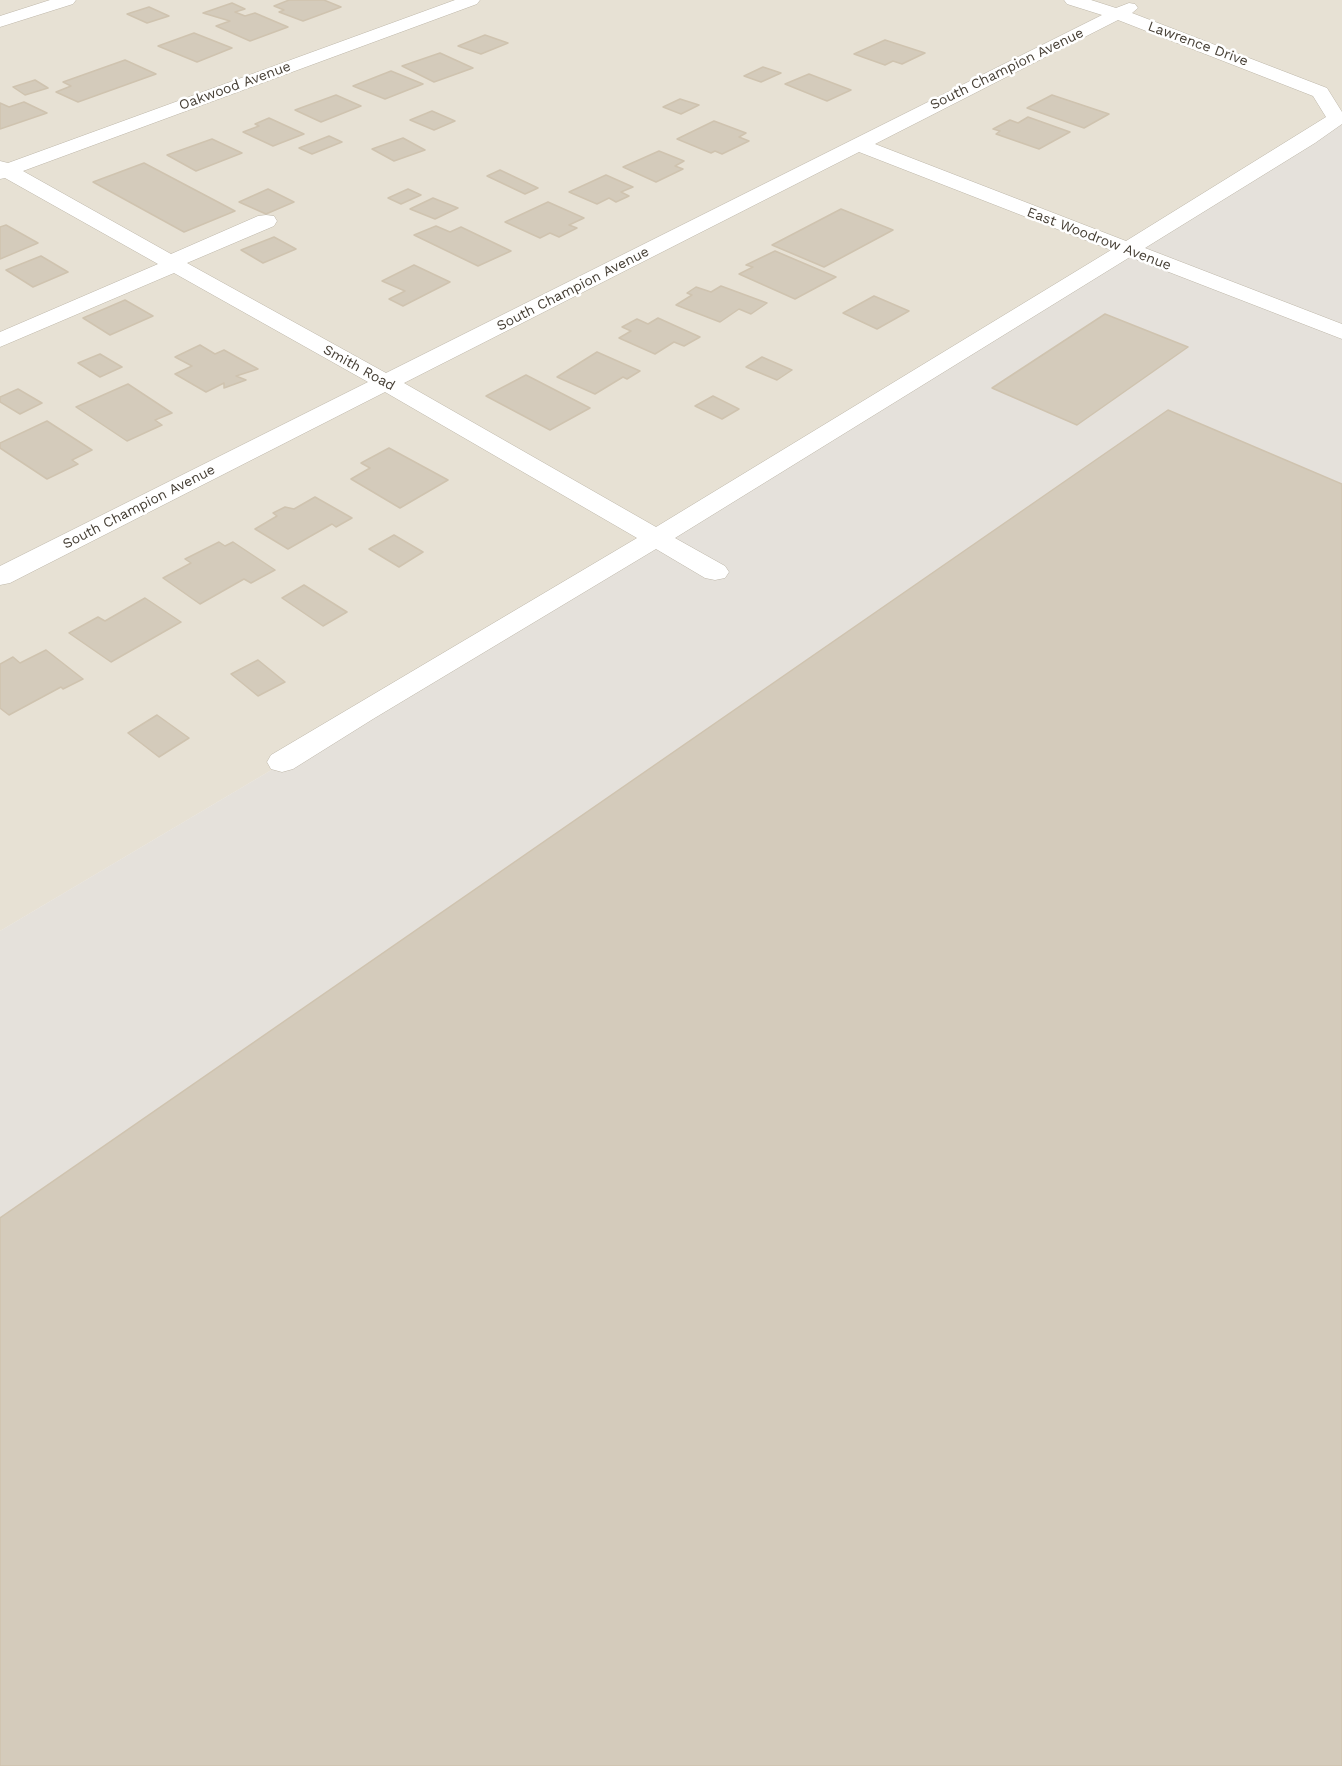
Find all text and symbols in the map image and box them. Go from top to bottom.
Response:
street label: Lawrence Drive [1146,18,1250,70]
street label: South Champion Avenue [927,24,1087,114]
street label: Oakwood Avenue [177,58,293,114]
street label: East Woodrow Avenue [1025,204,1173,274]
street label: South Champion Avenue [494,243,652,335]
street label: Smith Road [320,341,398,395]
street label: South Champion Avenue [60,461,218,553]

